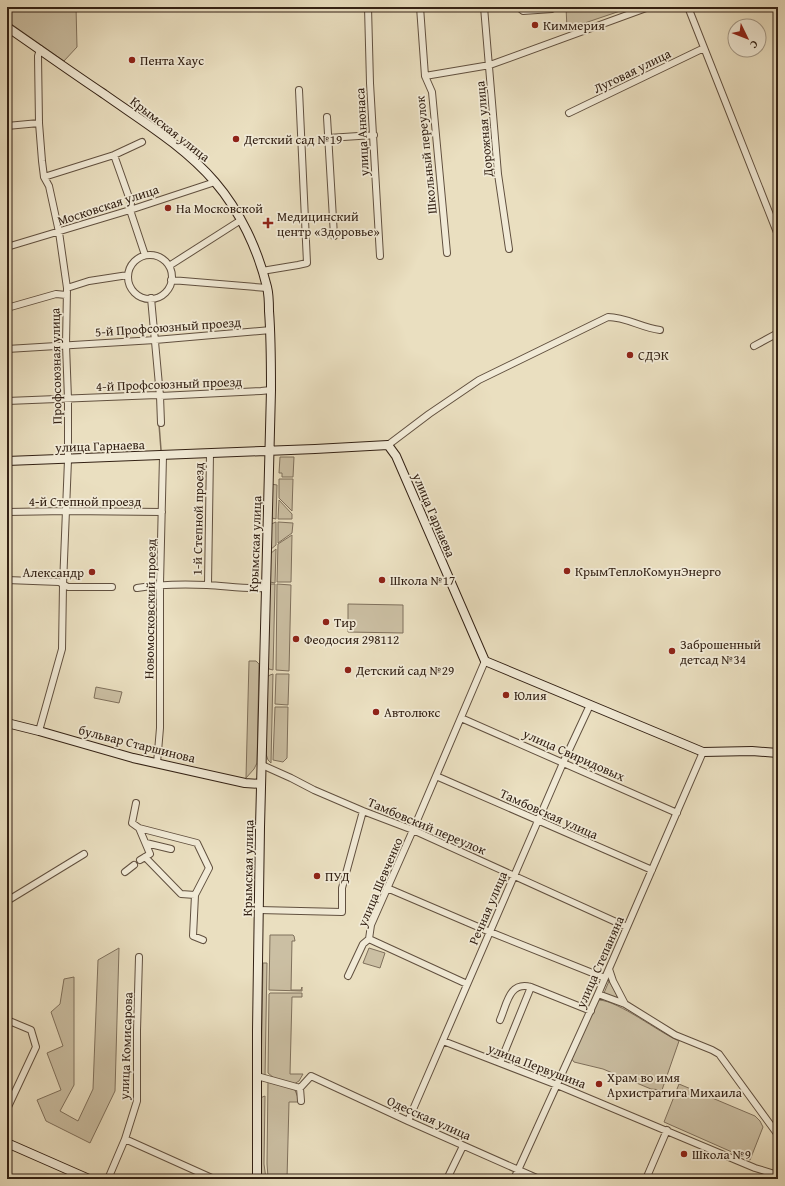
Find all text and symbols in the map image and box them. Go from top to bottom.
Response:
place label: Киммерия [543,16,605,35]
north arrow [727,18,767,58]
marker: Киммерия [530,20,540,30]
text: С [746,37,762,53]
street label: Луговая улица [590,44,675,98]
place label: Пента Хаус [140,51,204,70]
marker: Пента Хаус [127,55,137,65]
street label: Дорожная улица [470,79,498,179]
street label: улица Анюнаса [350,87,374,178]
street label: Крымская улица [126,92,215,167]
street label: Школьный переулок [410,95,442,215]
place label: Детский сад №19 [243,130,342,149]
marker: Детский сад №19 [231,134,241,144]
street label: Московская улица [55,179,162,230]
place label: На Московской [176,199,263,218]
marker: На Московской [163,203,173,213]
place label: Медицинский центр «Здоровье» [277,207,380,241]
marker: Медицинский центр «Здоровье» [262,217,274,229]
street label: Профсоюзная улица [45,307,67,424]
street label: 5-й Профсоюзный проезд [94,312,242,342]
place label: СДЭК [638,346,669,365]
marker: СДЭК [625,350,635,360]
street label: 4-й Профсоюзный проезд [95,372,243,396]
street label: улица Гарнаева [54,435,146,457]
street label: 1-й Степной проезд [188,463,208,575]
street label: улица Гарнаева [407,469,461,561]
street label: 4-й Степной проезд [29,492,141,511]
street label: Крымская улица [244,495,266,593]
street label: Новомосковский проезд [139,539,161,679]
place label: КрымТеплоКомунЭнерго [575,562,722,581]
place label: Александр [22,563,84,582]
marker: КрымТеплоКомунЭнерго [562,566,572,576]
marker: Александр [87,567,97,577]
place label: Школа №17 [390,571,455,590]
marker: Школа №17 [377,575,387,585]
place label: Тир [334,613,356,632]
marker: Тир [321,617,331,627]
place label: Феодосия 298112 [304,630,399,649]
marker: Феодосия 298112 [291,634,301,644]
place label: Заброшенный детсад №34 [680,635,761,669]
marker: Заброшенный детсад №34 [667,646,677,656]
place label: Детский сад №29 [355,661,454,680]
marker: Детский сад №29 [343,665,353,675]
place label: Юлия [514,686,547,705]
marker: Юлия [501,690,511,700]
place label: Автолюкс [384,703,440,722]
marker: Автолюкс [371,707,381,717]
street label: бульвар Старшинова [77,720,198,768]
street label: улица Свиридовых [519,724,628,786]
street label: Тамбовская улица [497,784,602,844]
street label: Тамбовский переулок [365,792,489,860]
street label: Крымская улица [238,819,258,917]
street label: улица Шевченко [352,834,408,931]
place label: ПУД [325,867,350,886]
street label: Речная улица [464,867,512,948]
marker: ПУД [312,871,322,881]
street label: улица Степаняна [571,912,629,1012]
street label: улица Комисарова [115,991,137,1101]
street label: улица Первушина [484,1038,590,1094]
place label: Храм во имя Архистратига Михаила [607,1068,743,1102]
marker: Храм во имя Архистратига Михаила [594,1079,604,1089]
street label: Одесская улица [384,1091,475,1145]
place label: Школа №9 [692,1145,751,1164]
marker: Школа №9 [679,1149,689,1159]

